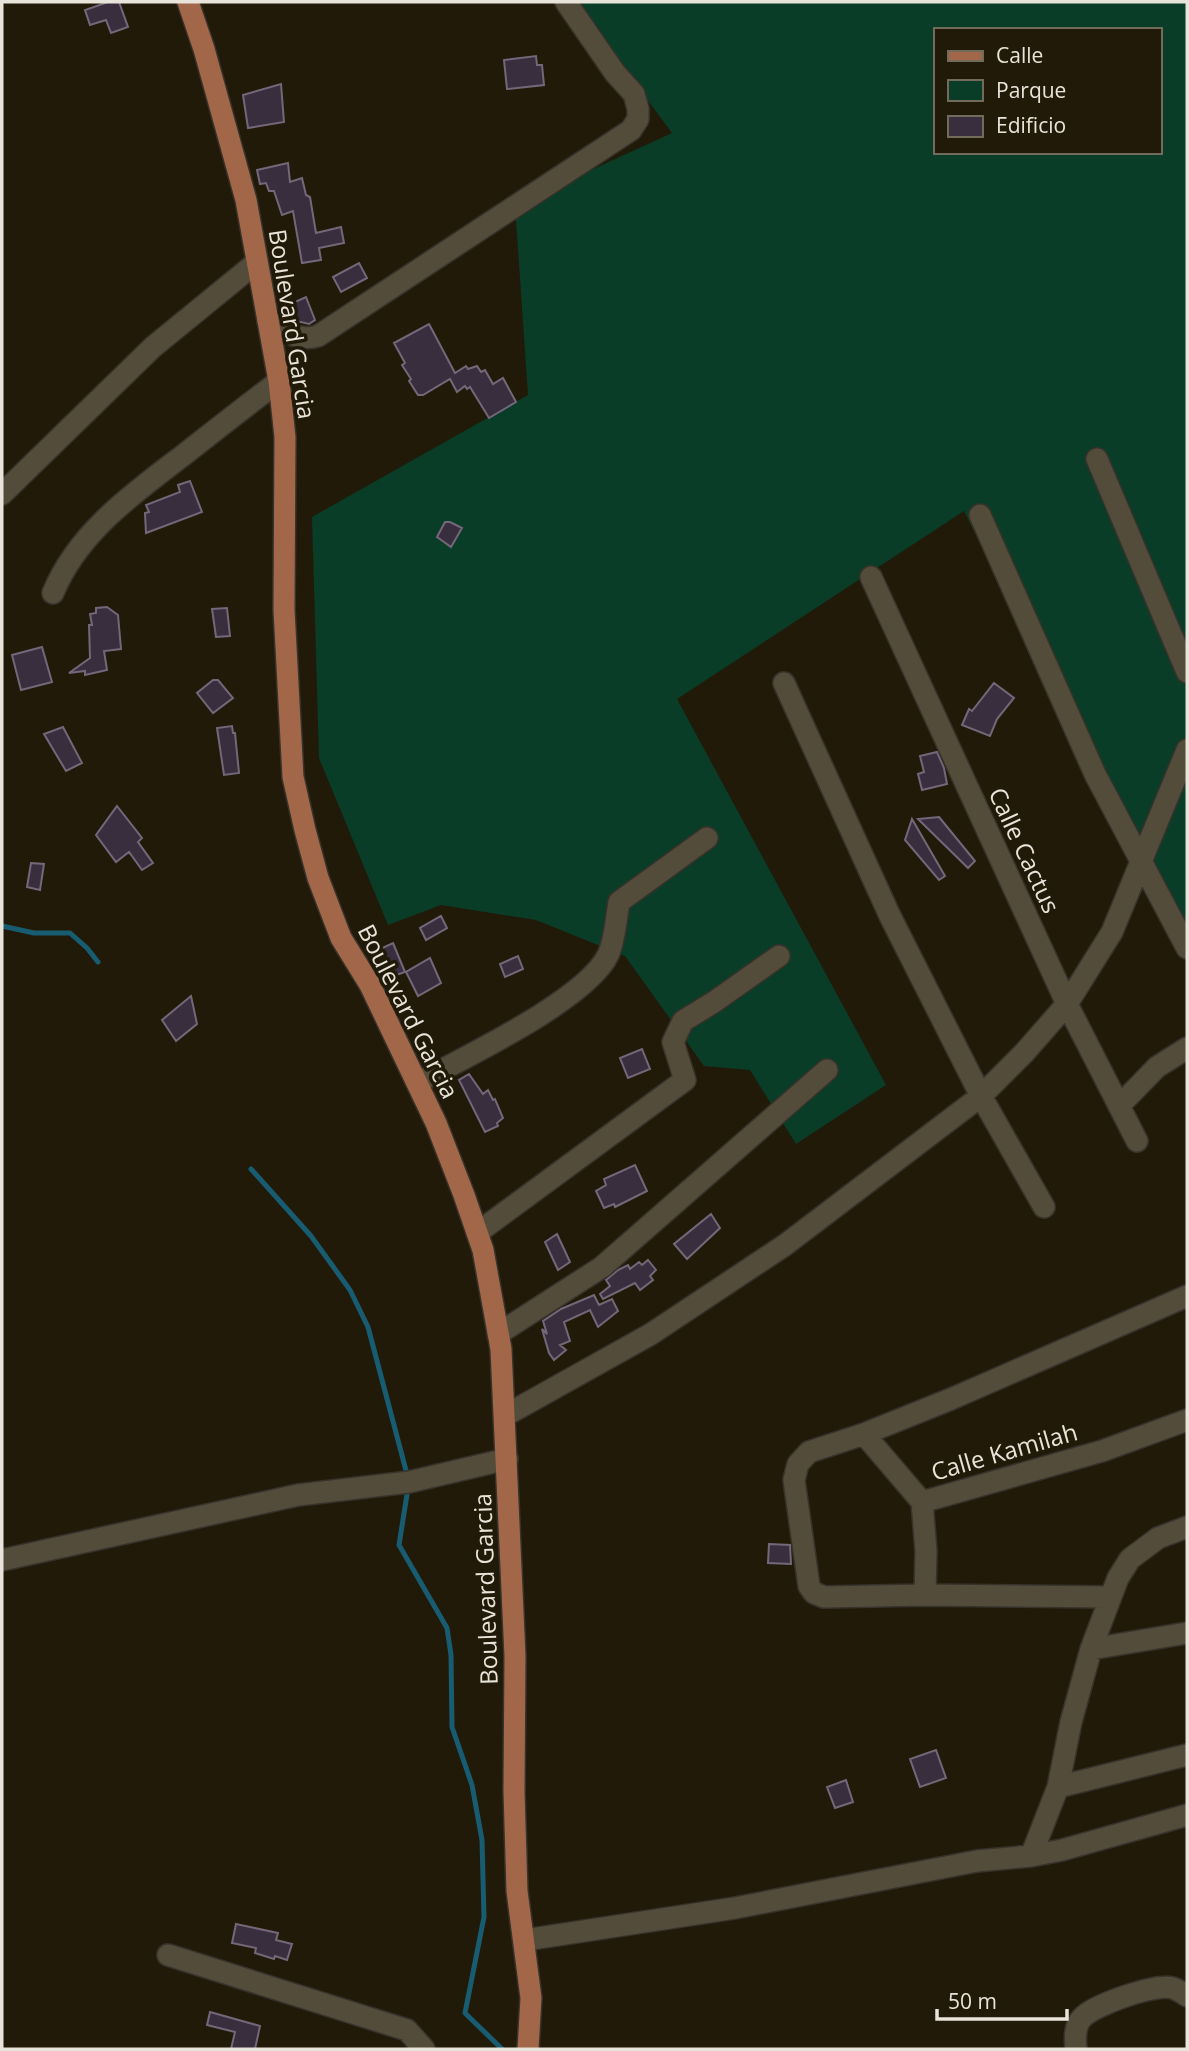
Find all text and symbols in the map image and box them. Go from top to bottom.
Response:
legend [934,28,1161,154]
text: Calle [996,41,1043,69]
text: Parque [996,76,1066,104]
text: Edificio [996,111,1066,139]
street label: Boulevard Garcia [262,227,324,421]
street label: Calle Cactus [982,782,1068,918]
street label: Boulevard Garcia [351,918,467,1104]
street label: Calle Kamilah [927,1414,1081,1488]
street label: Boulevard Garcia [465,1493,505,1685]
scale bar [937,1978,1066,2022]
text: 50 m [948,1987,997,2015]

